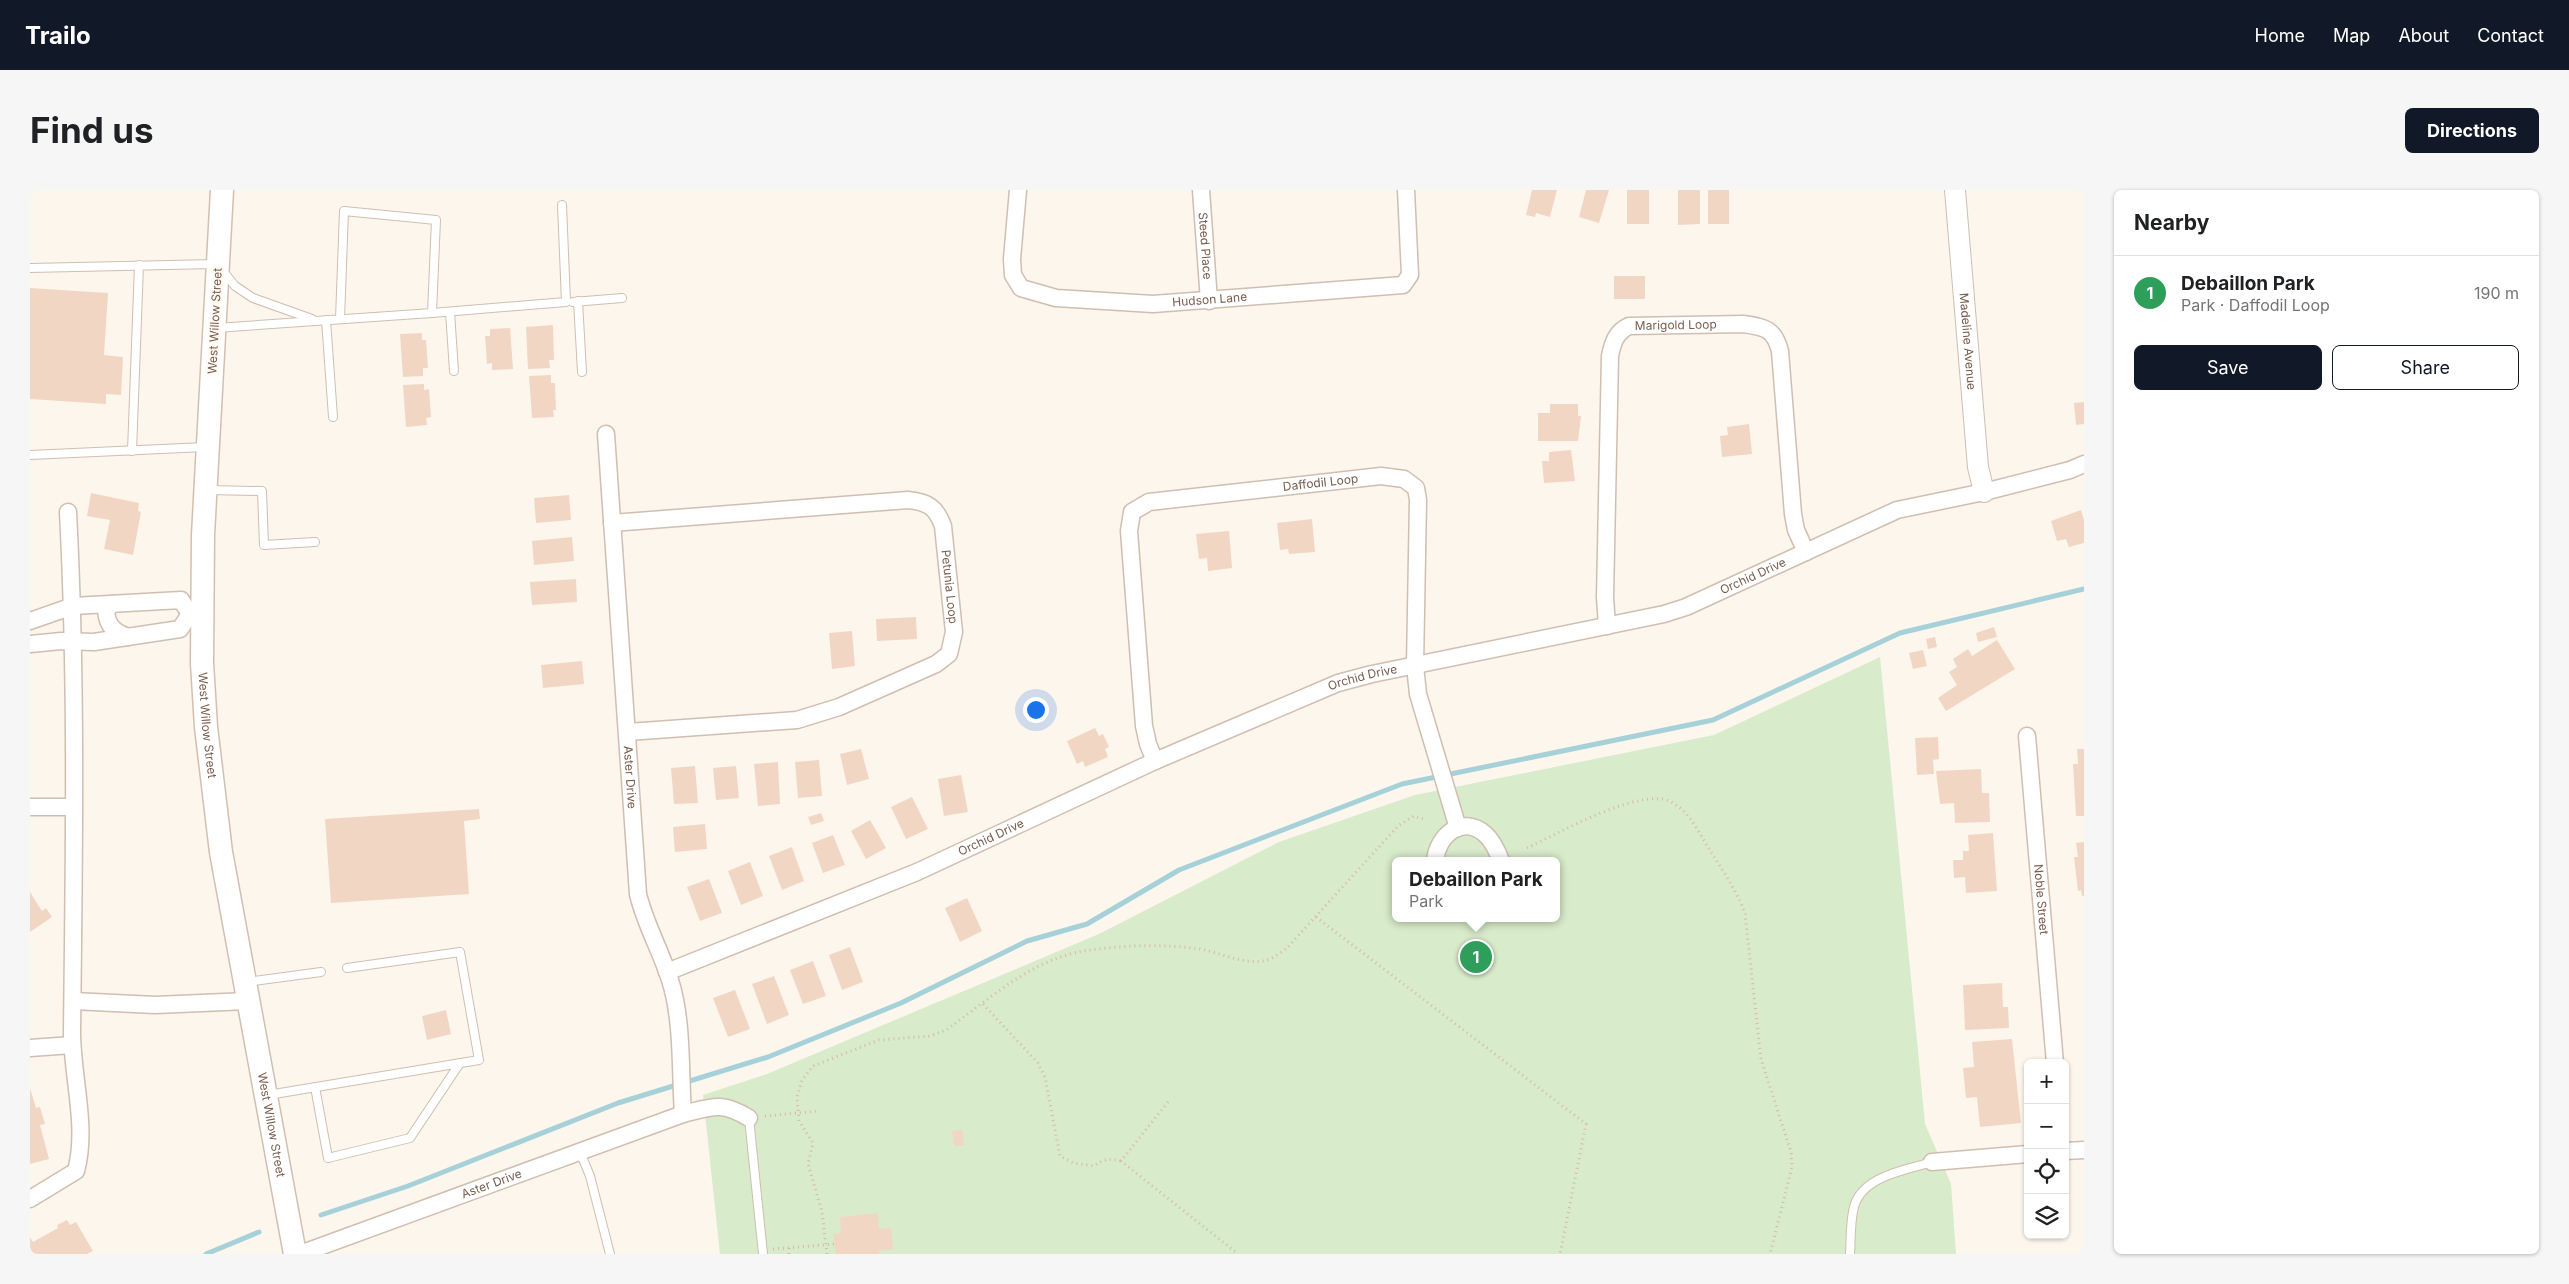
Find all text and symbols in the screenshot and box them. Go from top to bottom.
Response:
text: Trailo [25,21,91,50]
text: Home [2255,25,2305,46]
text: Map [2333,25,2370,46]
text: About [2398,25,2449,46]
text: Contact [2477,25,2544,46]
button: Directions [2405,108,2539,153]
text: Find us [30,109,154,151]
text: Nearby [2134,210,2209,235]
street label: Steed Place [1196,212,1215,280]
street label: West Willow Street [204,267,225,375]
text: Debaillon Park [2181,272,2315,295]
text: 1 [2147,283,2153,303]
text: 190 m [2474,283,2519,303]
street label: Hudson Lane [1172,289,1248,310]
street label: Madeline Avenue [1957,292,1980,391]
text: Park · Daffodil Loop [2181,295,2330,315]
street label: Marigold Loop [1635,316,1717,333]
button: Save [2134,345,2322,390]
button: Share [2332,345,2519,390]
street label: Daffodil Loop [1282,471,1359,494]
street label: Petunia Loop [939,549,961,624]
street label: Orchid Drive [1718,554,1788,597]
street label: Orchid Drive [1325,661,1398,693]
street label: West Willow Street [196,672,220,779]
your location [1023,697,1049,723]
street label: Aster Drive [621,745,640,809]
street label: Orchid Drive [956,815,1026,859]
popup [1392,857,1560,922]
street label: Noble Street [2031,863,2052,935]
text: Debaillon Park [1409,868,1543,891]
text: Park [1409,891,1443,911]
pin: 1 [1460,938,1492,976]
map controls [2024,1059,2069,1239]
button: + [2024,1059,2069,1104]
street label: West Willow Street [255,1071,289,1179]
button: − [2024,1104,2069,1149]
button: locate [2024,1149,2069,1194]
street label: Aster Drive [459,1166,524,1201]
button: layers [2024,1194,2069,1239]

